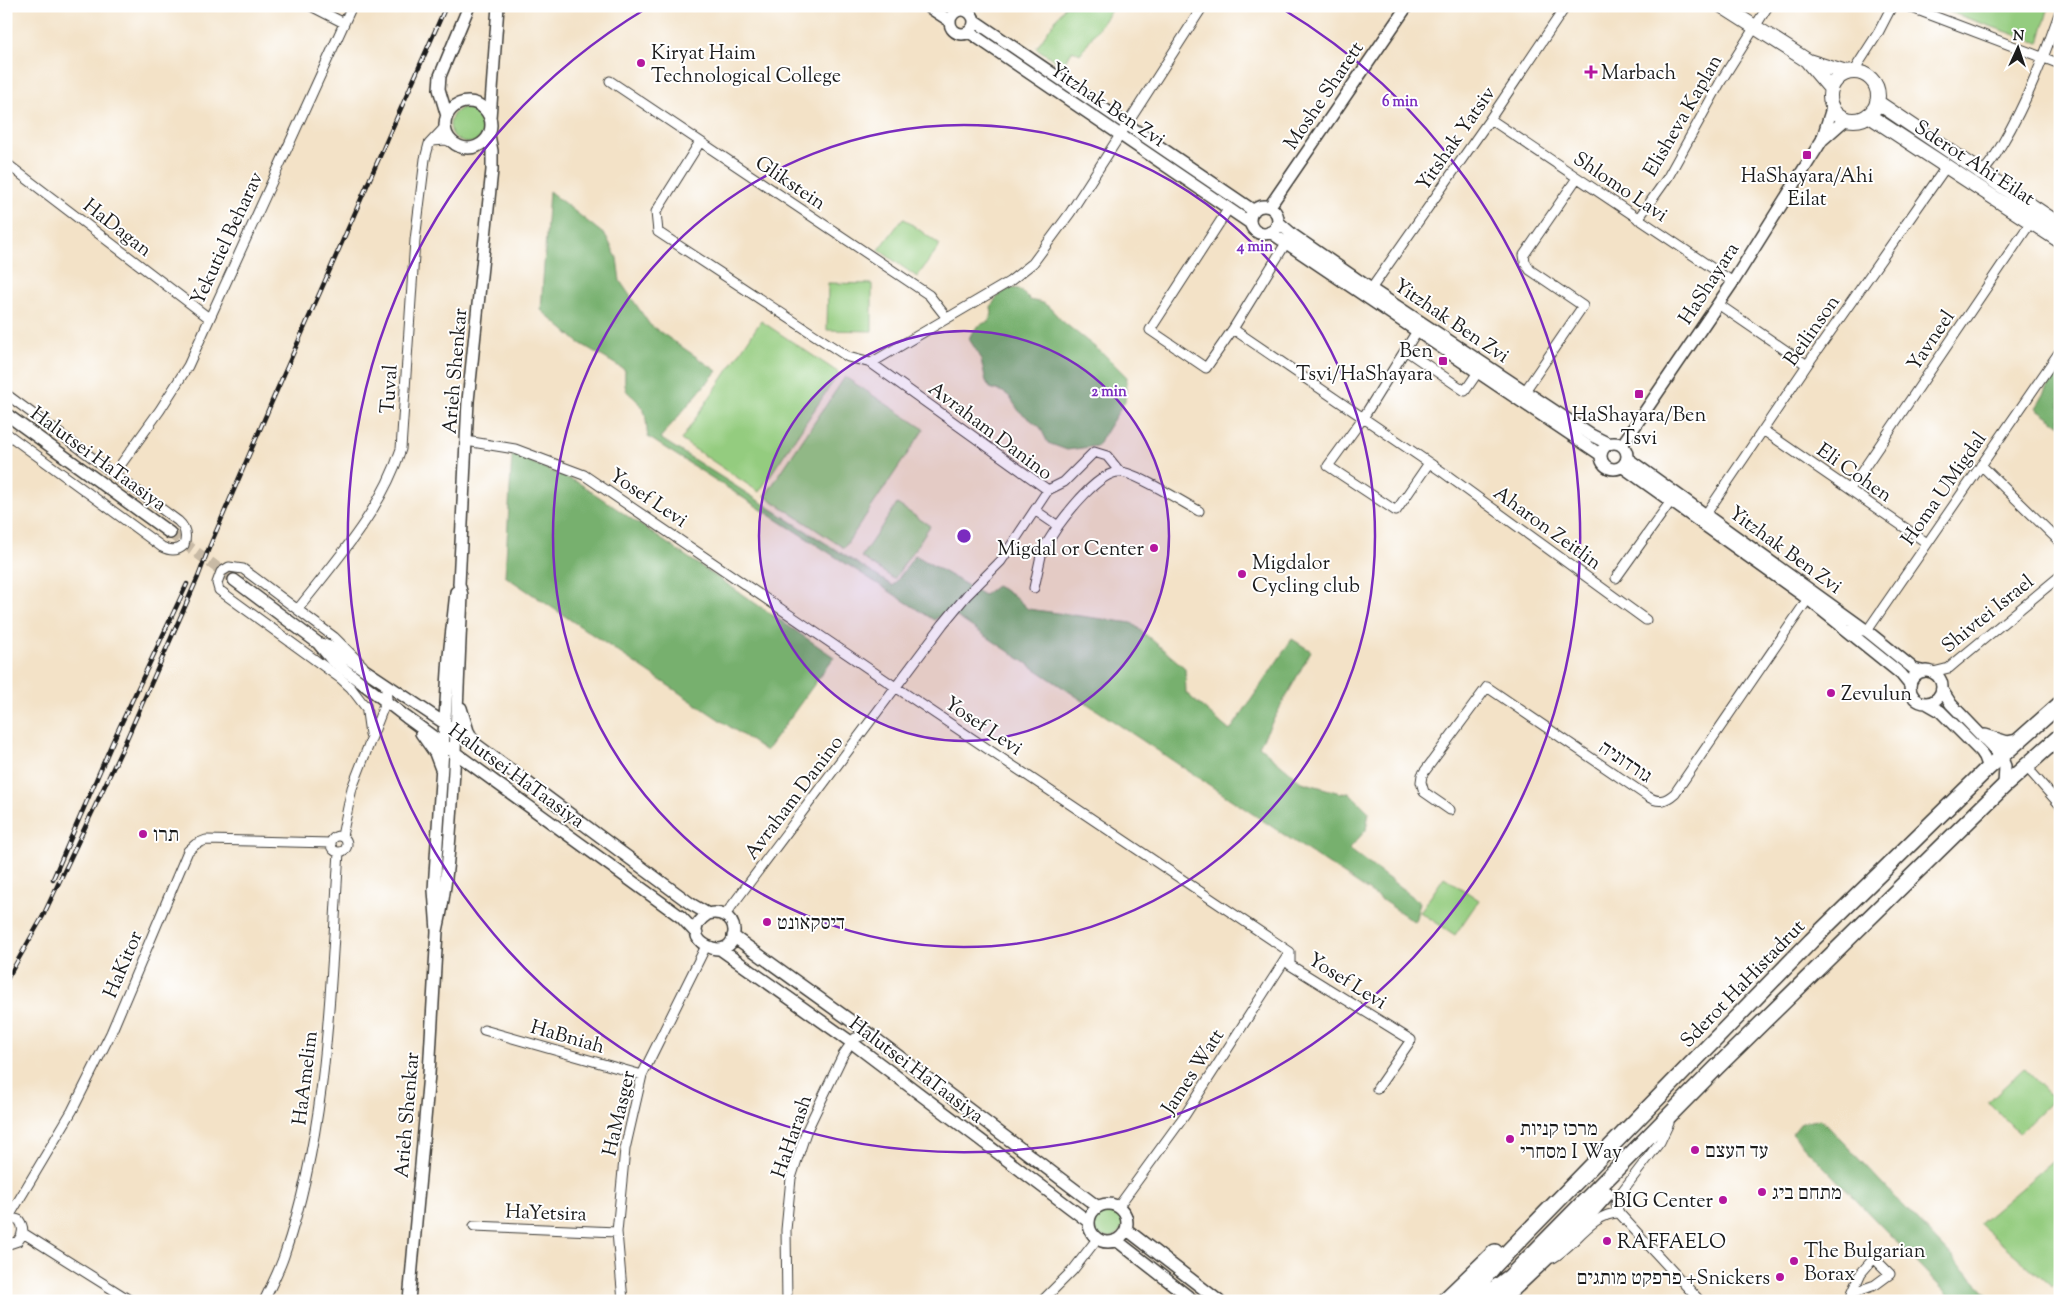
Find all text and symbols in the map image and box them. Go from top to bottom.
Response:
north arrow [1994,22,2044,72]
text: N [2012,27,2025,47]
street label: Moshe Sharett [1278,36,1372,156]
place label: Kiryat Haim Technological College [651,40,841,92]
street label: Elisheva Kaplan [1637,50,1731,183]
marker: Kiryat Haim Technological College [635,57,647,69]
street label: Yitzhak Ben Zvi [1043,57,1171,156]
place label: Marbach [1601,60,1676,89]
marker: Marbach [1585,66,1597,78]
street label: Yitshak Yatsiv [1410,81,1504,198]
text: 6 min [1382,92,1418,113]
street label: Sderot Ahi Eilat [1907,114,2040,214]
street label: Shlomo Lavi [1566,146,1673,231]
marker: HaShayara/Ahi Eilat [1801,149,1813,161]
street label: Glikstein [748,150,831,219]
place label: HaShayara/Ahi Eilat [1741,163,1874,215]
street label: Yekutiel Beharav [185,167,272,311]
street label: HaDagan [76,193,157,265]
text: 4 min [1236,237,1273,258]
street label: HaShayara [1673,237,1748,331]
street label: Yitzhak Ben Zvi [1387,273,1515,372]
street label: Beilinson [1778,290,1848,373]
street label: Yavneel [1901,305,1963,378]
street label: Arieh Shenkar [437,307,476,435]
place label: Ben Tsvi/HaShayara [1296,338,1433,390]
marker: Ben Tsvi/HaShayara [1437,355,1449,367]
street label: Tuval [374,363,407,415]
street label: Avraham Danino [921,376,1058,489]
text: 2 min [1091,382,1127,403]
marker: HaShayara/Ben Tsvi [1633,388,1645,400]
street label: Halutsei HaTaasiya [23,401,172,520]
place label: HaShayara/Ben Tsvi [1572,402,1706,454]
street label: Homa UMigdal [1895,426,1995,552]
street label: Eli Cohen [1810,437,1898,511]
street label: Yosef Levi [603,462,693,536]
street label: Aharon Zeitlin [1486,480,1607,578]
street label: Yitzhak Ben Zvi [1722,500,1848,602]
centre of rings [955,527,973,545]
place label: Migdal or Center [997,536,1144,565]
marker: Migdal or Center [1148,542,1160,554]
place label: Migdalor Cycling club [1252,550,1360,602]
marker: Migdalor Cycling club [1236,568,1248,580]
street label: Shivtei Israel [1936,568,2041,661]
place label: Zevulun [1841,681,1912,710]
marker: Zevulun [1825,687,1837,699]
street label: Yosef Levi [938,690,1028,764]
street label: Halutsei HaTaasiya [441,718,590,837]
street label: Avraham Danino [739,730,852,867]
street label: גורדוניה [1592,735,1657,792]
place label: תרו [153,822,179,851]
marker: תרו [137,828,149,840]
place label: דיסקאונט [777,910,845,939]
street label: Sderot HaHistadrut [1675,914,1813,1056]
marker: דיסקאונט [761,916,773,928]
street label: HaKitor [97,926,152,1003]
street label: Yosef Levi [1301,946,1392,1018]
street label: Halutsei HaTaasiya [842,1011,989,1131]
street label: HaBniah [527,1014,608,1063]
street label: James Watt [1155,1024,1233,1122]
street label: HaAmelim [286,1029,327,1127]
street label: Arieh Shenkar [389,1051,428,1179]
street label: HaMasger [597,1067,644,1159]
street label: HaHarash [766,1091,821,1182]
place label: מרכז קניות מסחרי I Way [1520,1116,1622,1168]
marker: מרכז קניות מסחרי I Way [1504,1133,1516,1145]
place label: עד העצם [1705,1138,1768,1167]
marker: עד העצם [1689,1144,1701,1156]
place label: מתחם ביג [1772,1180,1842,1209]
marker: מתחם ביג [1756,1186,1768,1198]
place label: BIG Center [1613,1188,1713,1217]
marker: BIG Center [1717,1194,1729,1206]
street label: HaYetsira [505,1199,587,1230]
place label: RAFFAELO [1617,1229,1726,1258]
marker: RAFFAELO [1601,1235,1613,1247]
place label: The Bulgarian Borax [1804,1238,1926,1290]
marker: The Bulgarian Borax [1788,1255,1800,1267]
place label: פרפקט מותגים +Snickers [1577,1265,1770,1294]
marker: פרפקט מותגים +Snickers [1774,1271,1786,1283]

